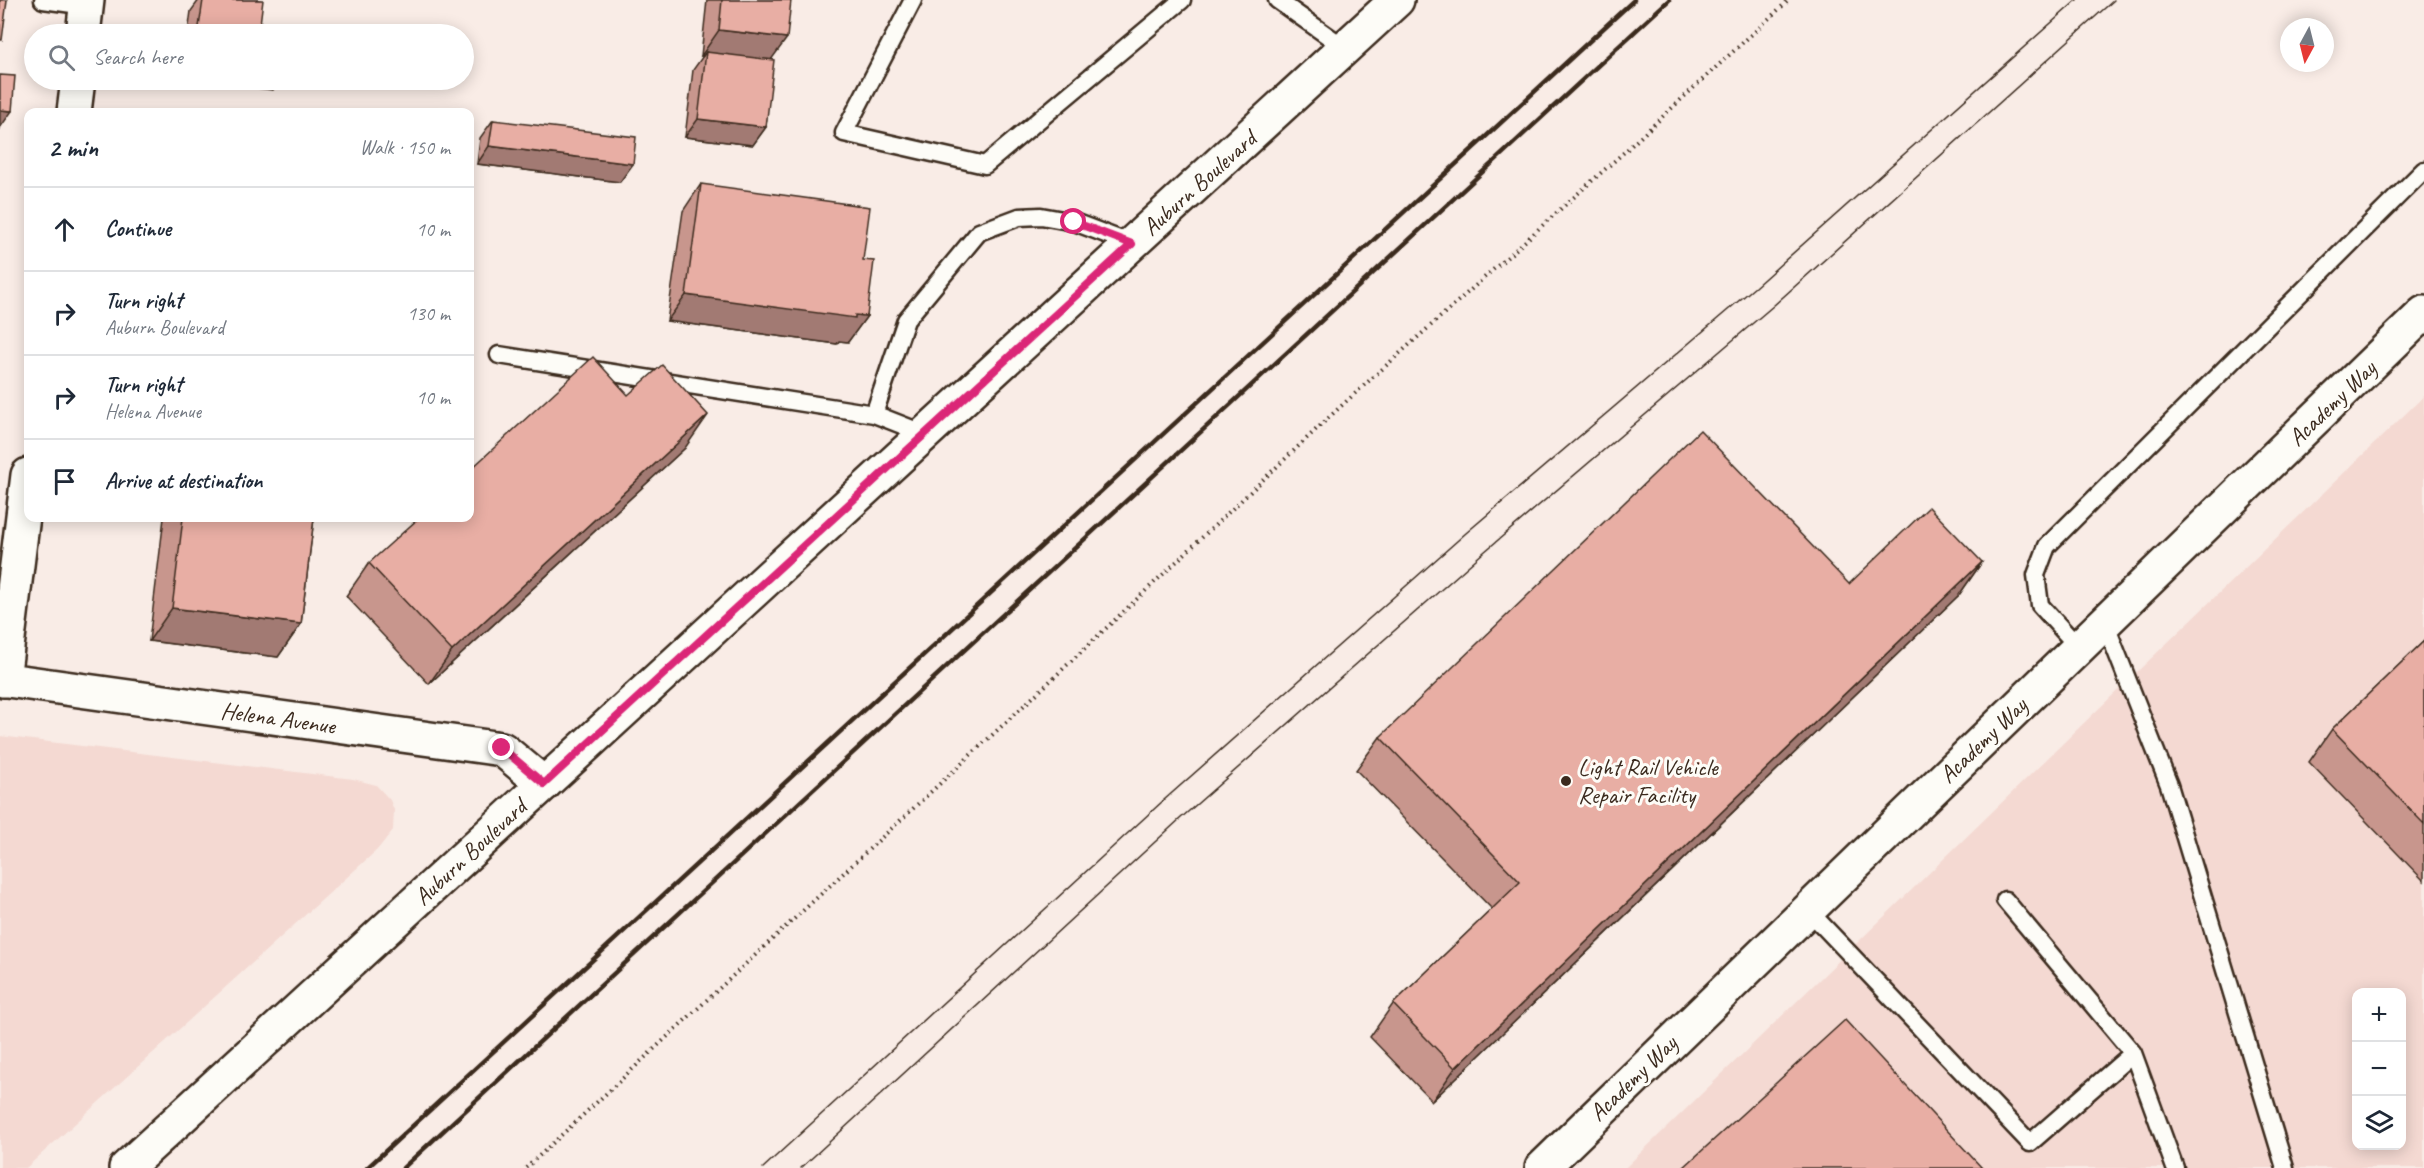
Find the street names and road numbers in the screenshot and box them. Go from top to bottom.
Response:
street label: Auburn Boulevard [1136,122,1265,242]
street label: Academy Way [2282,352,2384,452]
street label: Academy Way [1933,689,2035,789]
street label: Helena Avenue [219,695,339,741]
street label: Auburn Boulevard [408,790,535,912]
street label: Academy Way [1583,1027,1685,1127]

